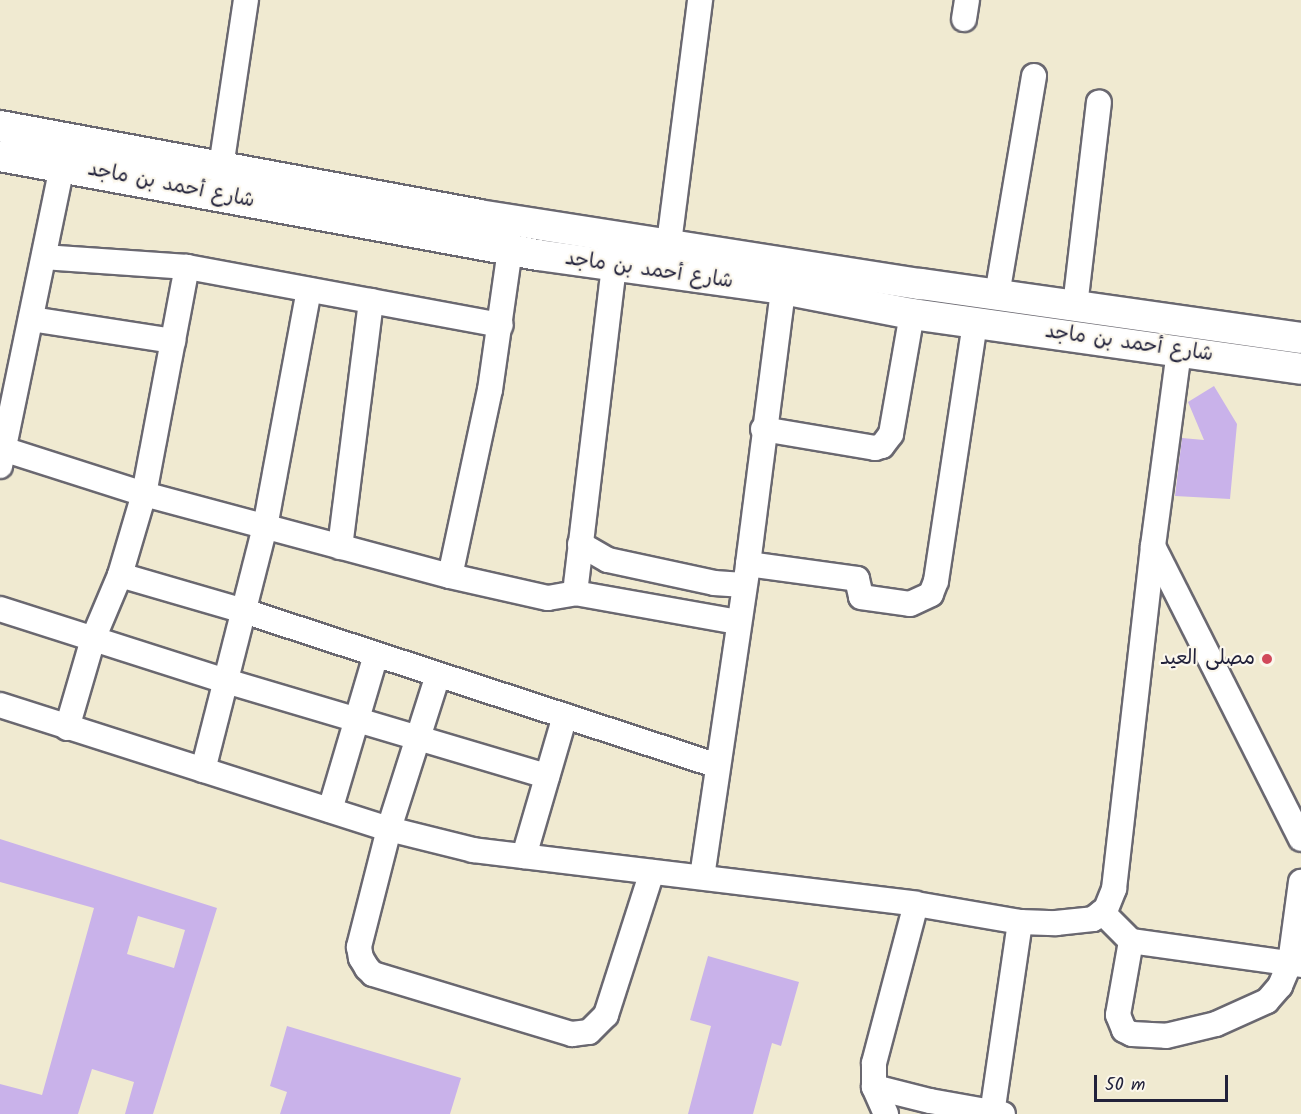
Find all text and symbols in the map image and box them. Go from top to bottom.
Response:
street label: شارع أحمد بن ماجد [86,158,256,214]
street label: شارع أحمد بن ماجد [563,247,735,295]
street label: شارع أحمد بن ماجد [1043,320,1215,368]
place label: مصلى العيد [1160,647,1255,671]
marker: مصلى العيد [1260,652,1274,666]
scale bar [1097,1063,1230,1101]
text: 50 m [1105,1071,1145,1100]

